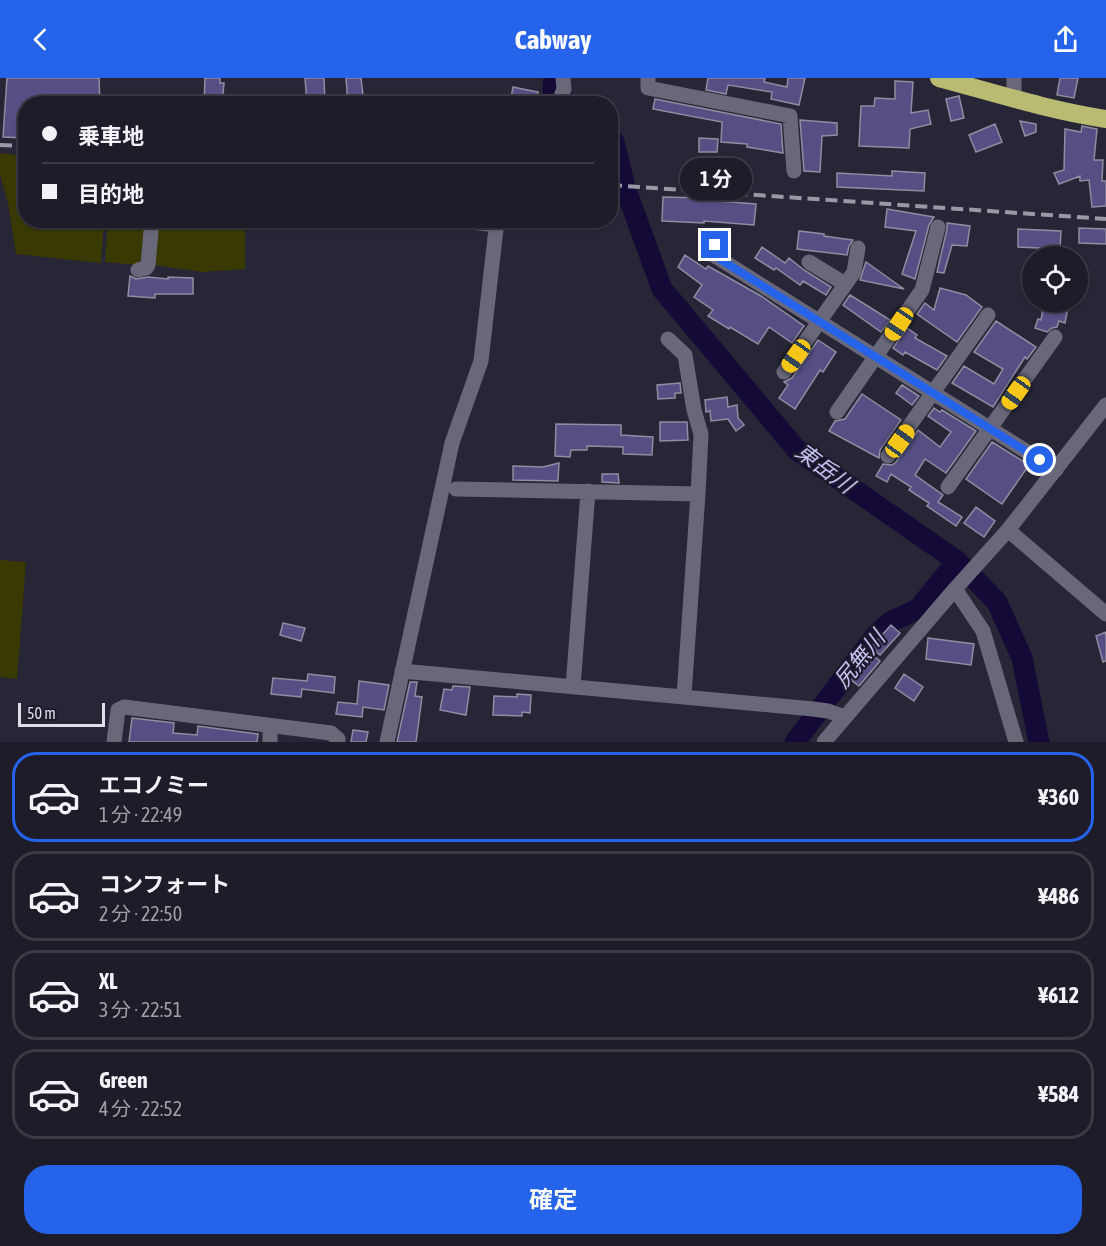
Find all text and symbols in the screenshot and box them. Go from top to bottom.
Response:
icon: back [24,23,57,56]
icon: share [1049,23,1082,56]
text: Cabway [515,24,591,55]
text: 乗車地 [78,123,144,149]
callout: 1 分 [679,158,751,200]
text: 1 分 [700,167,732,190]
text: 目的地 [78,181,144,207]
route end [701,231,728,258]
map controls [1022,246,1088,312]
button: locate [1022,246,1088,312]
car [881,304,917,344]
car [778,336,814,376]
car [998,373,1034,413]
car [882,421,918,461]
water label: 東岳川 [791,438,861,499]
route start [1026,446,1053,473]
water label: 尻無川 [828,624,891,693]
scale bar [18,700,105,728]
text: 50 m [27,704,56,722]
icon: car [27,770,81,824]
text: エコノミー [99,772,209,798]
text: ¥360 [1038,784,1079,810]
text: 1 分 · 22:49 [99,803,182,826]
icon: car [27,869,81,923]
text: コンフォート [99,871,230,897]
text: ¥486 [1038,883,1079,909]
text: 2 分 · 22:50 [99,902,182,925]
icon: car [27,968,81,1022]
text: XL [99,968,117,994]
text: ¥612 [1038,982,1079,1008]
text: 3 分 · 22:51 [99,998,182,1021]
icon: car [27,1067,81,1121]
text: Green [99,1067,148,1093]
text: ¥584 [1038,1081,1079,1107]
text: 4 分 · 22:52 [99,1097,182,1120]
button: 確定 [24,1165,1082,1234]

